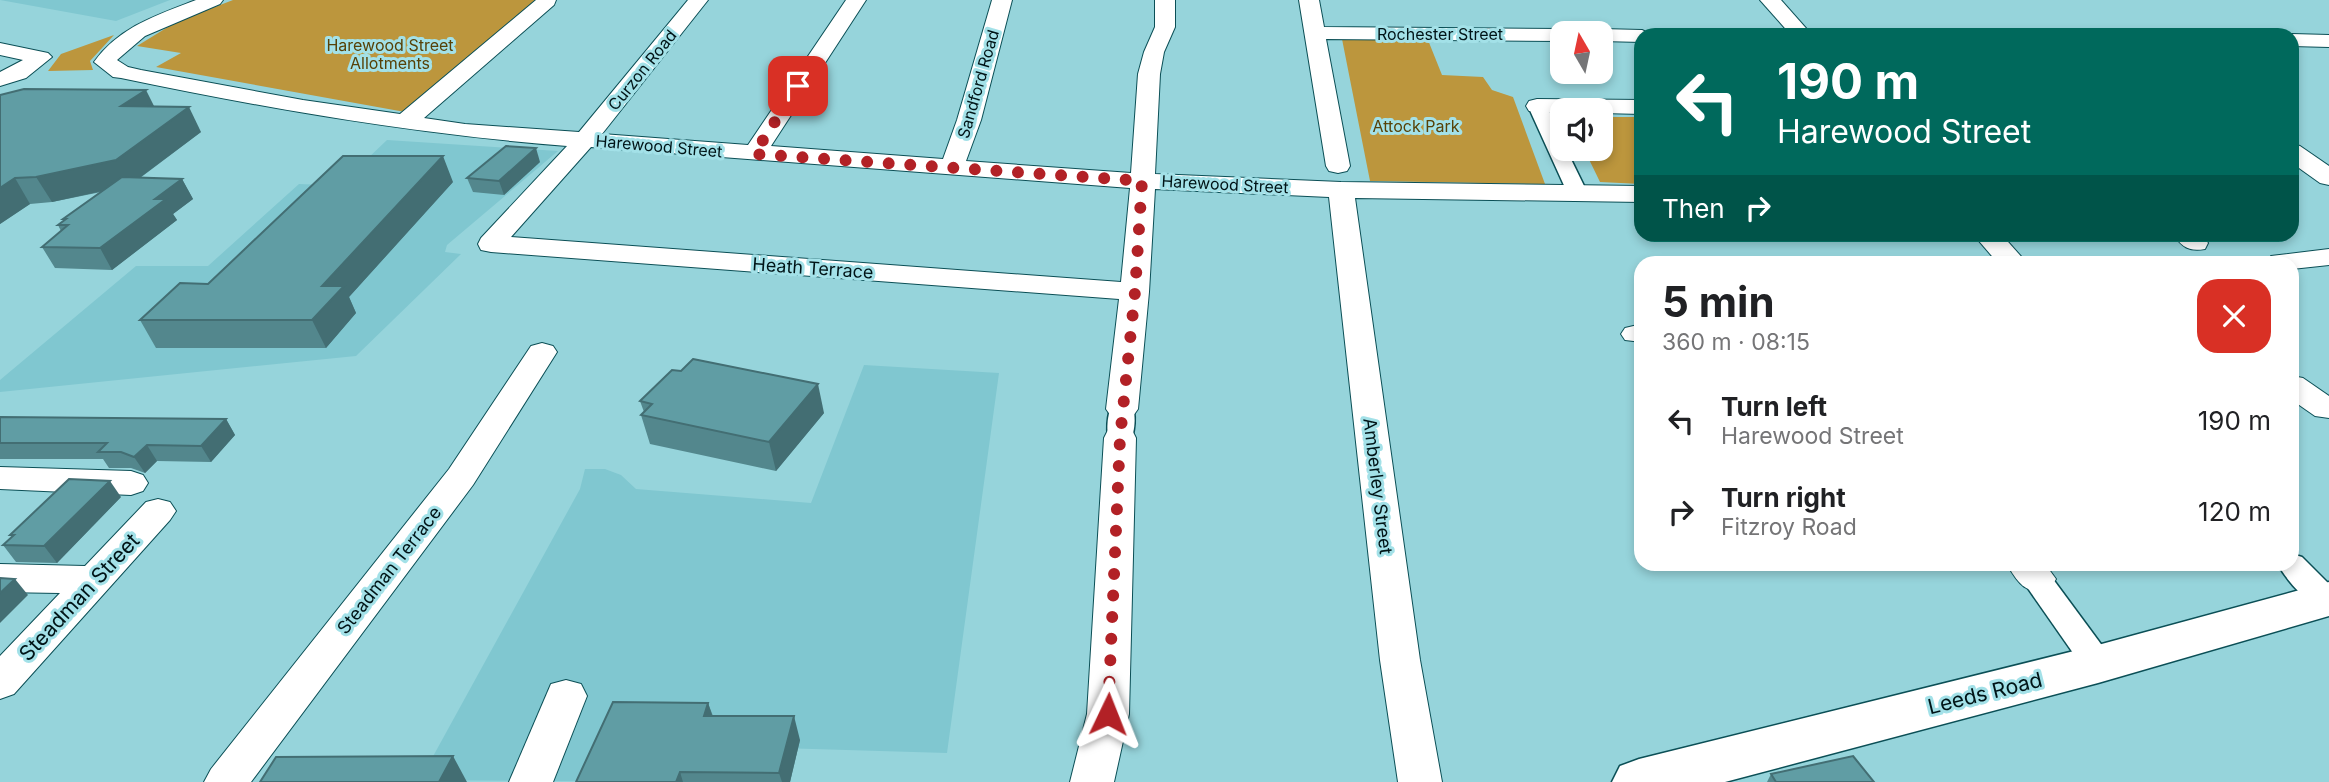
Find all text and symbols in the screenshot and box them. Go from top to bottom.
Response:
north arrow [1550,21,1614,84]
map controls [1550,21,1613,161]
street label: Rochester Street [1377,24,1503,44]
street label: Curzon Road [603,26,681,114]
street label: Sandford Road [953,27,1003,141]
park label: Harewood Street Allotments [326,35,454,73]
text: 190 m [1777,52,1919,111]
pin [768,56,828,116]
icon: left [1662,56,1753,147]
icon: arrive [779,67,817,105]
button: sound [1550,98,1613,161]
text: Harewood Street [1777,112,2031,151]
park label: Attock Park [1373,116,1460,136]
street label: Harewood Street [595,130,723,162]
street label: Harewood Street [1161,171,1289,197]
icon: right [1739,189,1777,227]
text: Then [1662,193,1725,224]
street label: Heath Terrace [752,253,874,283]
text: 5 min [1662,276,1775,327]
button: close [2197,279,2271,353]
text: 360 m · 08:15 [1662,328,1810,356]
text: Turn left [1721,391,1827,422]
icon: left [1662,402,1700,440]
text: 190 m [2198,405,2271,436]
street label: Amberley Street [1359,417,1397,555]
text: Harewood Street [1721,422,1904,450]
text: Turn right [1721,482,1846,513]
icon: right [1662,493,1700,531]
text: 120 m [2198,496,2271,527]
street label: Steadman Terrace [333,502,445,638]
text: Fitzroy Road [1721,513,1857,541]
street label: Steadman Street [14,528,144,666]
street label: Leeds Road [1925,667,2045,719]
position arrow [1071,677,1145,751]

